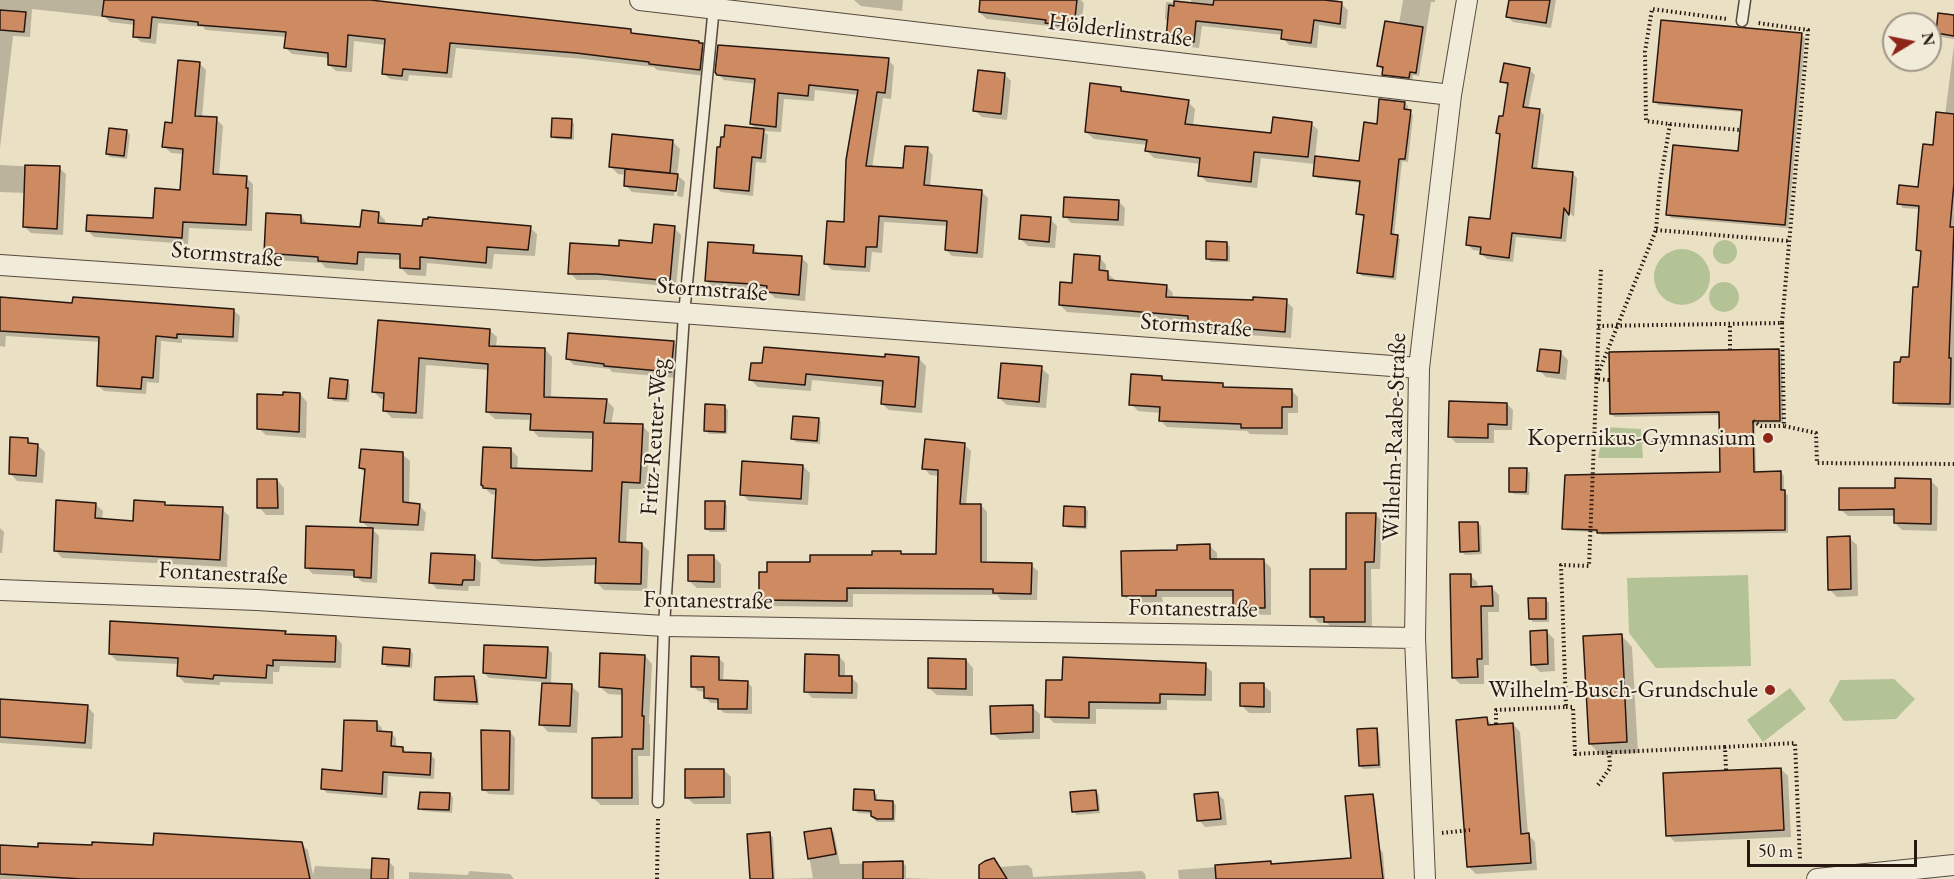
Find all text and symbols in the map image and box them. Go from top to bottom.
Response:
street label: Hölderlinstraße [1046,8,1194,54]
north arrow [1882,12,1942,72]
text: N [1917,31,1940,47]
street label: Stormstraße [170,236,284,274]
street label: Stormstraße [655,272,769,308]
street label: Stormstraße [1139,308,1253,344]
street label: Wilhelm-Raabe-Straße [1377,332,1413,542]
street label: Fritz-Reuter-Weg [635,357,675,517]
place label: Kopernikus-Gymnasium [1527,424,1756,452]
marker: Kopernikus-Gymnasium [1761,431,1775,445]
street label: Fontanestraße [158,556,288,592]
street label: Fontanestraße [643,585,773,617]
street label: Fontanestraße [1128,593,1258,625]
place label: Wilhelm-Busch-Grundschule [1488,676,1758,704]
marker: Wilhelm-Busch-Grundschule [1763,683,1777,697]
scale bar [1750,828,1920,866]
text: 50 m [1758,839,1793,862]

